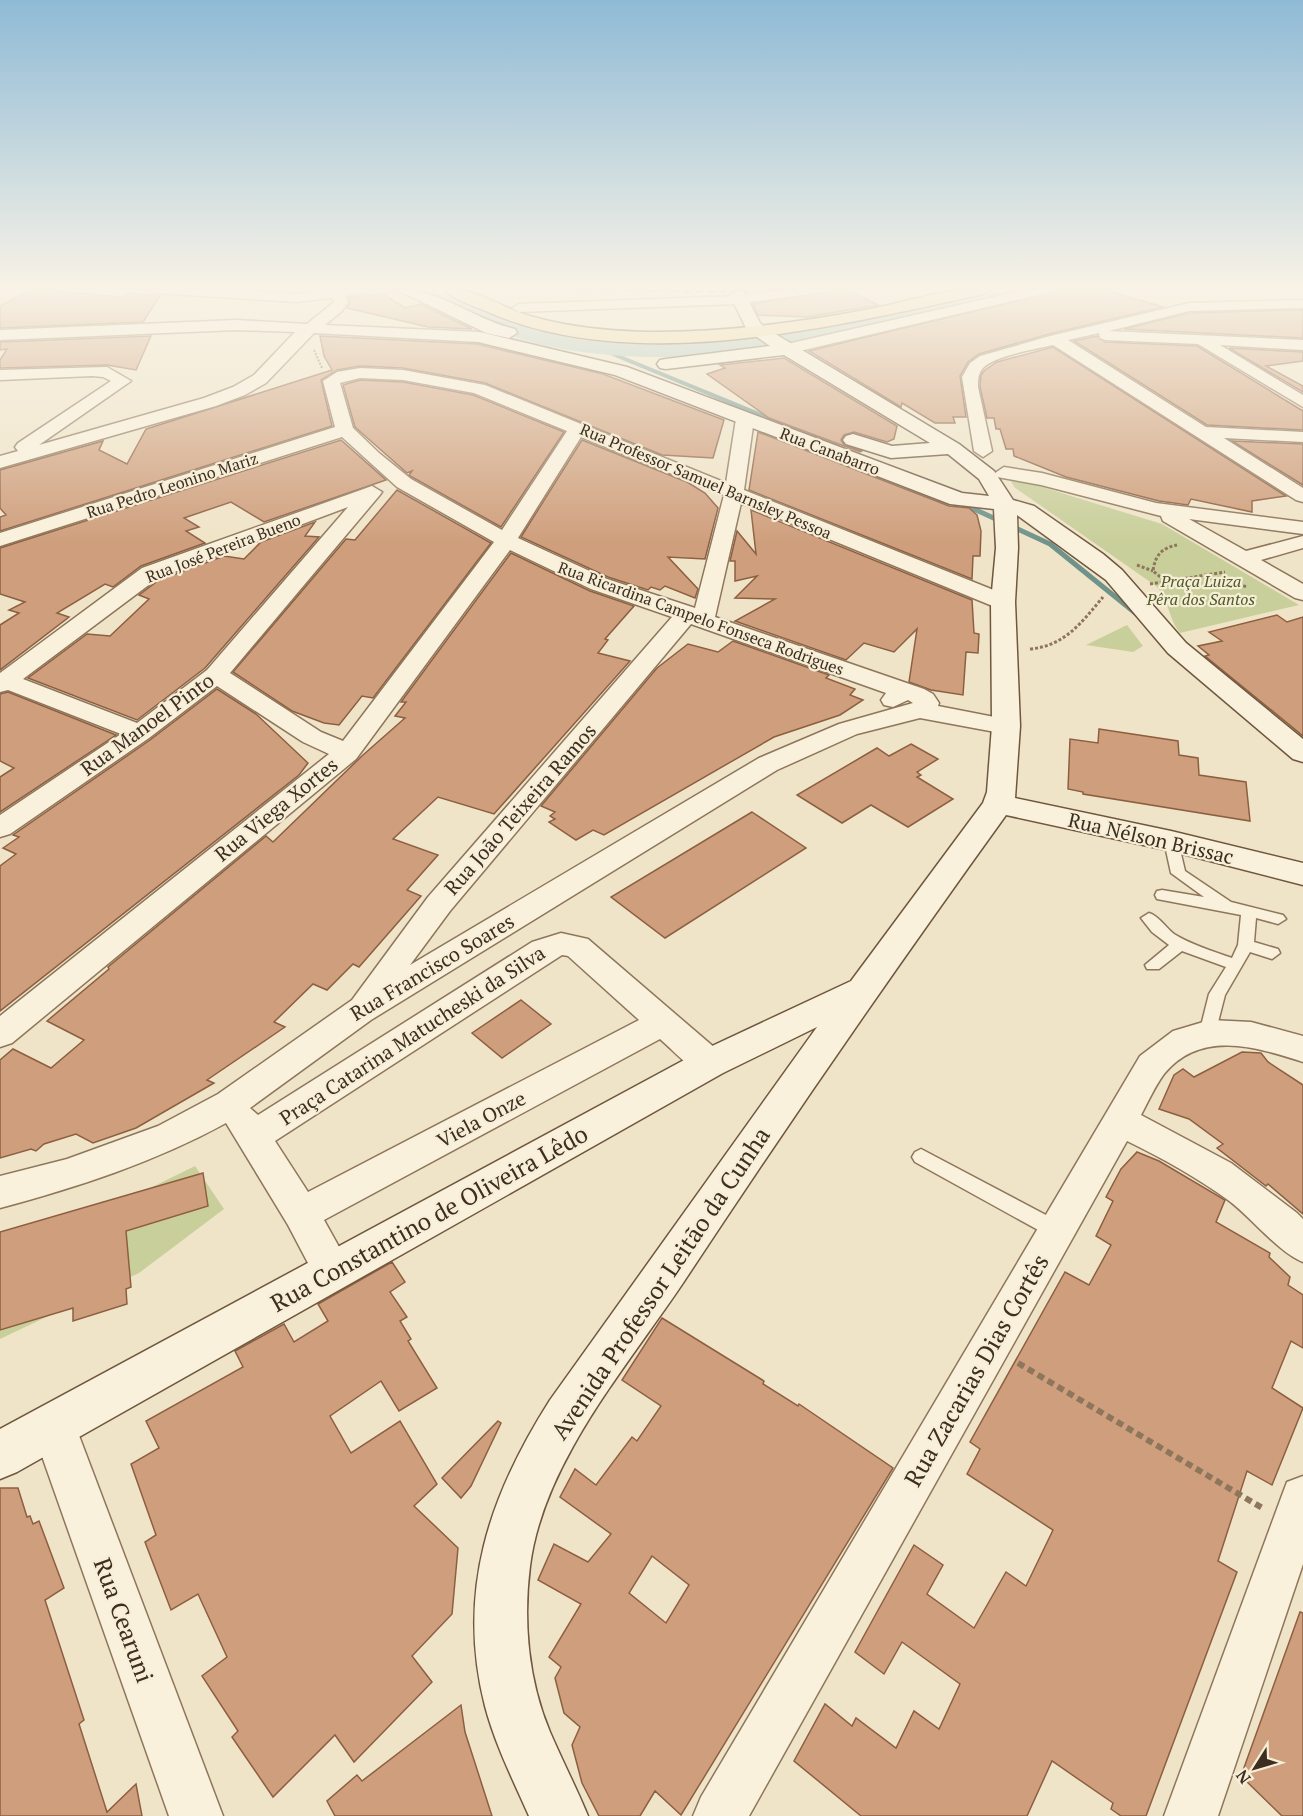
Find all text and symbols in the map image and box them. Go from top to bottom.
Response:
street label: Rua Professor Samuel Barnsley Pessoa [577,418,835,544]
street label: Rua Canabarro [777,422,883,480]
street label: Rua Pedro Leonino Mariz [83,447,261,523]
street label: Rua José Pereira Bueno [142,508,304,588]
street label: Rua Ricardina Campelo Fonseca Rodrigues [555,556,847,680]
park label: Praça Luiza Pêra dos Santos [1146,570,1255,610]
street label: Rua Manoel Pinto [75,666,219,782]
street label: Rua João Teixeira Ramos [438,718,602,900]
street label: Rua Viega Xortes [209,751,343,867]
street label: Rua Nélson Brissac [1066,806,1236,870]
street label: Rua Francisco Soares [345,907,519,1027]
street label: Praça Catarina Matucheski da Silva [274,939,550,1131]
street label: Viela Onze [432,1084,530,1154]
street label: Rua Constantino de Oliveira Lêdo [265,1117,593,1319]
street label: Avenida Professor Leitão da Cunha [543,1120,777,1446]
street label: Rua Zacarias Dias Cortês [896,1248,1056,1492]
street label: Rua Cearuni [87,1553,161,1687]
north arrow [1225,1738,1285,1798]
text: N [1231,1766,1255,1788]

